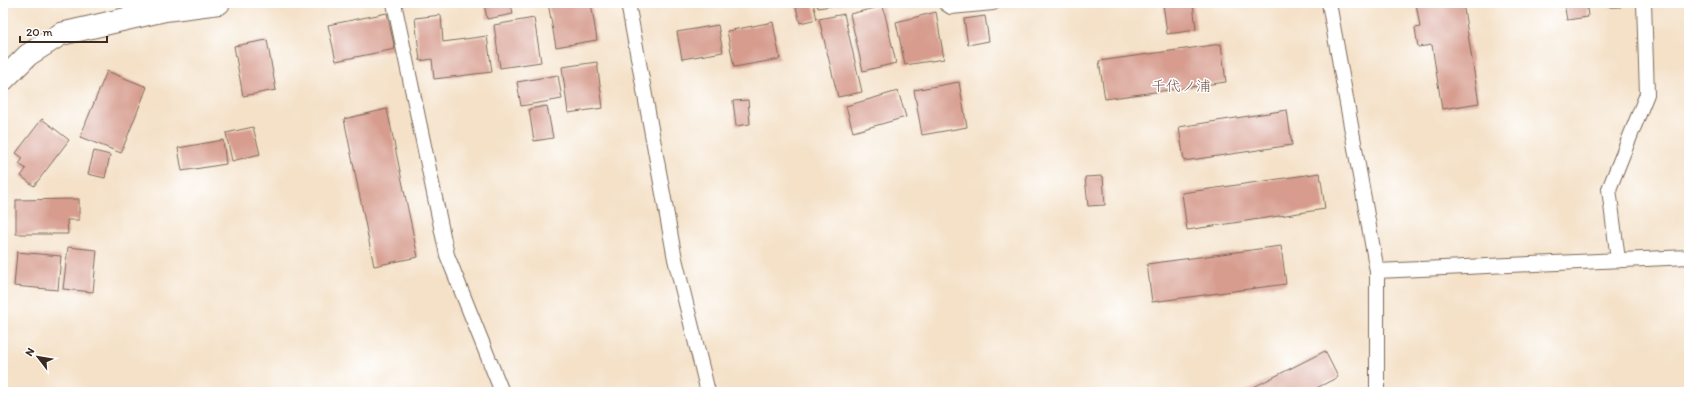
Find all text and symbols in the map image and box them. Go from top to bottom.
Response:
scale bar [20,18,107,44]
text: 20 m [26,25,53,39]
district label: 千代ノ浦 [1151,77,1211,95]
north arrow [18,337,58,377]
text: N [22,346,37,359]

